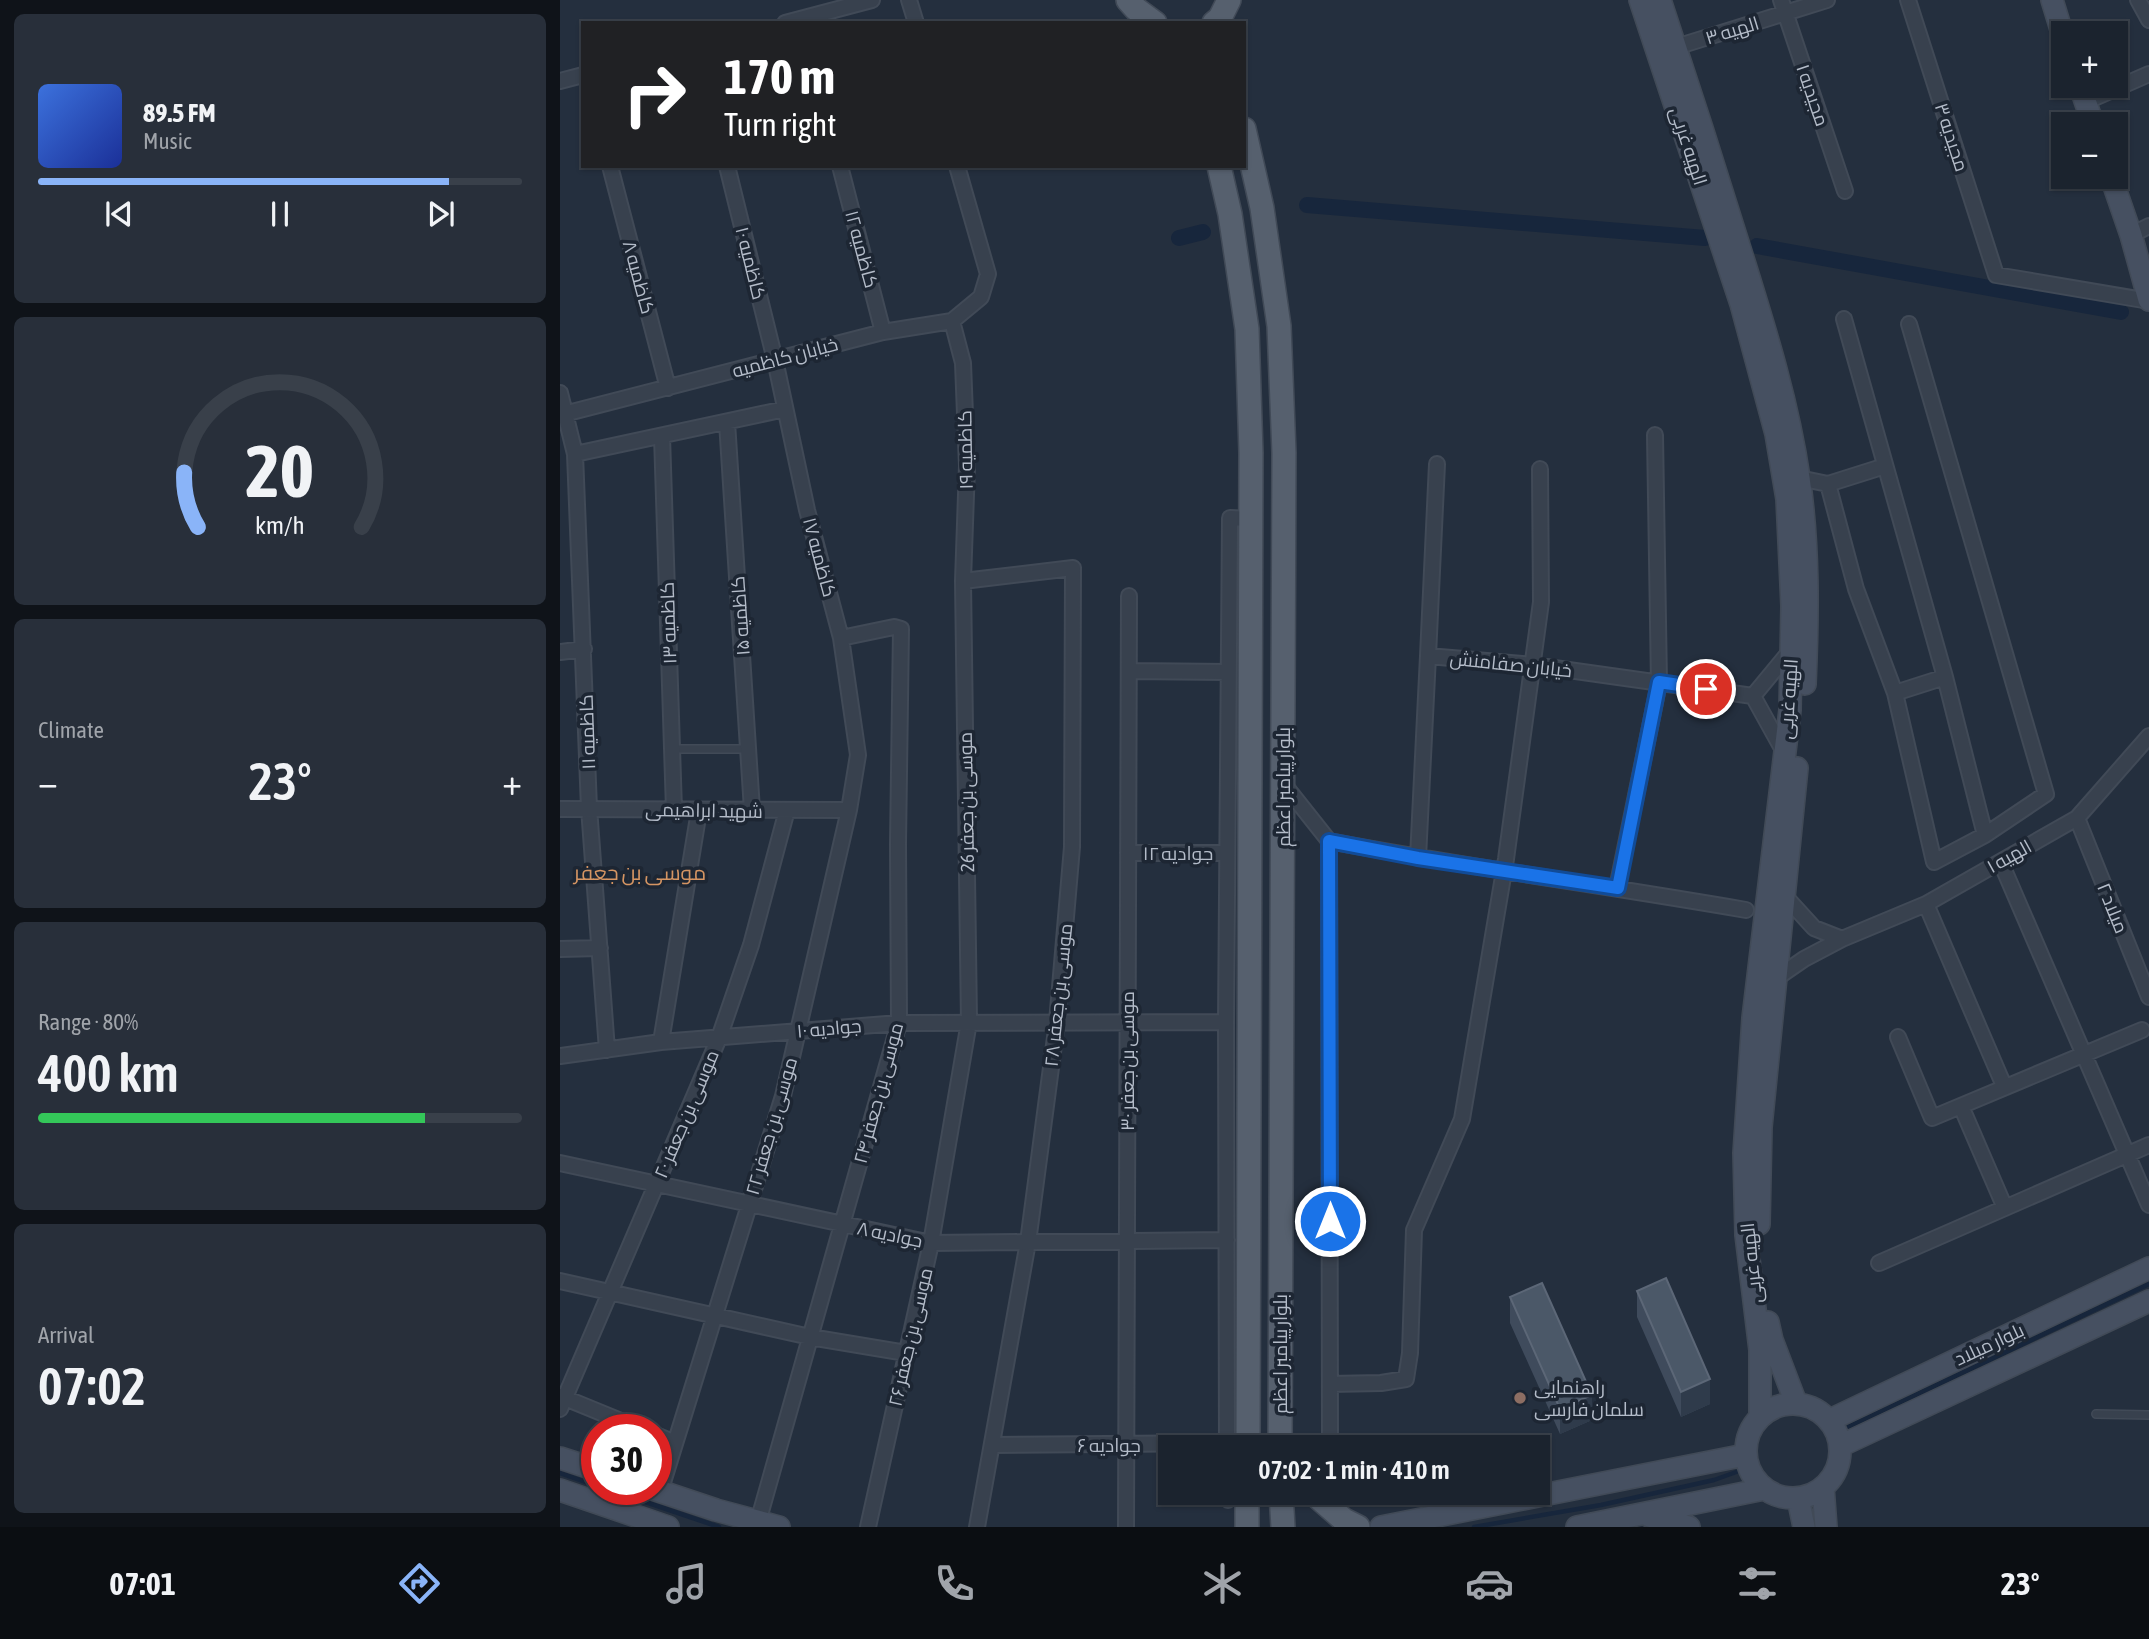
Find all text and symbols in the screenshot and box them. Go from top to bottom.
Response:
street label: الهیه ۳ [1703,11,1762,50]
map controls [2051,21,2128,189]
button: + [2051,21,2128,98]
text: 170 m [724,48,835,104]
icon: right [609,49,700,140]
street label: مجیدیه ۱ [1792,61,1834,129]
text: 89.5 FM [143,98,216,128]
street label: مجیدیه ۳ [1931,100,1973,174]
street label: الهیه غربی [1665,104,1712,188]
text: Turn right [724,106,837,143]
button: − [2051,112,2128,189]
text: Music [143,128,191,154]
icon: previous [100,195,138,233]
icon: pause [261,195,299,233]
icon: next [422,195,460,233]
street label: کاظمیه ۱۲ [841,208,883,290]
street label: کاظمیه ۱۰ [731,224,771,302]
street label: کاظمیه ۸ [619,238,659,316]
street label: خیابان کاظمیه [730,332,841,383]
street label: کاظمیه ۱۹ [953,410,977,490]
text: 20 [246,429,314,512]
text: km/h [255,511,305,539]
street label: کاظمیه ۱۷ [799,515,841,599]
street label: کاظمیه ۱۵ [726,575,754,657]
street label: کاظمیه ۱۳ [656,581,680,665]
street label: خیابان صفامنش [1449,647,1573,682]
street label: الهیه غربی [1774,658,1803,740]
pin [1676,659,1736,719]
icon: arrive [1687,670,1725,708]
street label: کاظمیه ۱۱ [575,694,599,770]
text: Climate [38,717,104,743]
street label: بلوار پیامبر اعظم [1272,727,1297,847]
street label: موسی بن جعفر 26 [954,732,979,872]
text: 23° [248,751,312,811]
text: − [38,760,58,803]
text: + [502,760,522,803]
street label: شهید ابراهیمی [645,798,763,823]
street label: الهیه ۱ [1983,835,2036,878]
street label: جوادیه ۱۲ [1143,842,1213,865]
district label: موسی بن جعفر [573,860,706,886]
street label: میلاد ۲ [2093,880,2133,936]
street label: موسی بن جعفر ۲۸ [1040,922,1077,1068]
street label: موسی بن جعفر ۳۰ [1116,991,1139,1131]
text: Range · 80% [38,1009,138,1035]
street label: جوادیه ۱۰ [796,1014,862,1043]
street label: موسی بن جعفر ۲۴ [849,1020,908,1166]
text: 400 km [38,1043,179,1103]
street label: موسی بن جعفر ۲۰ [649,1047,724,1182]
street label: موسی بن جعفر ۲۲ [741,1055,802,1198]
position arrow [1293,1184,1367,1258]
street label: جوادیه ۸ [855,1216,925,1253]
street label: الهیه غربی [1736,1222,1767,1304]
street label: موسی بن جعفر ۲۶ [883,1266,938,1409]
street label: بلوار پیامبر اعظم [1269,1294,1294,1414]
street label: بلوار میلاد [1951,1318,2028,1371]
text: Arrival [38,1322,94,1348]
text: 07:02 [38,1356,146,1416]
place label: راهنمایی سلمان فارسی [1534,1376,1644,1421]
marker: راهنمایی سلمان فارسی [1512,1390,1528,1406]
speed limit sign: 30 [581,1414,672,1505]
street label: جوادیه ۶ [1077,1434,1141,1457]
text: 07:02 · 1 min · 410 m [1258,1455,1450,1485]
icon: directions [395,1559,444,1608]
icon: music [662,1559,711,1608]
icon: phone [930,1559,979,1608]
icon: climate [1198,1559,1247,1608]
icon: car [1465,1559,1514,1608]
icon: filters [1733,1559,1782,1608]
text: 07:01 [109,1565,176,1602]
text: 23° [2001,1565,2040,1602]

